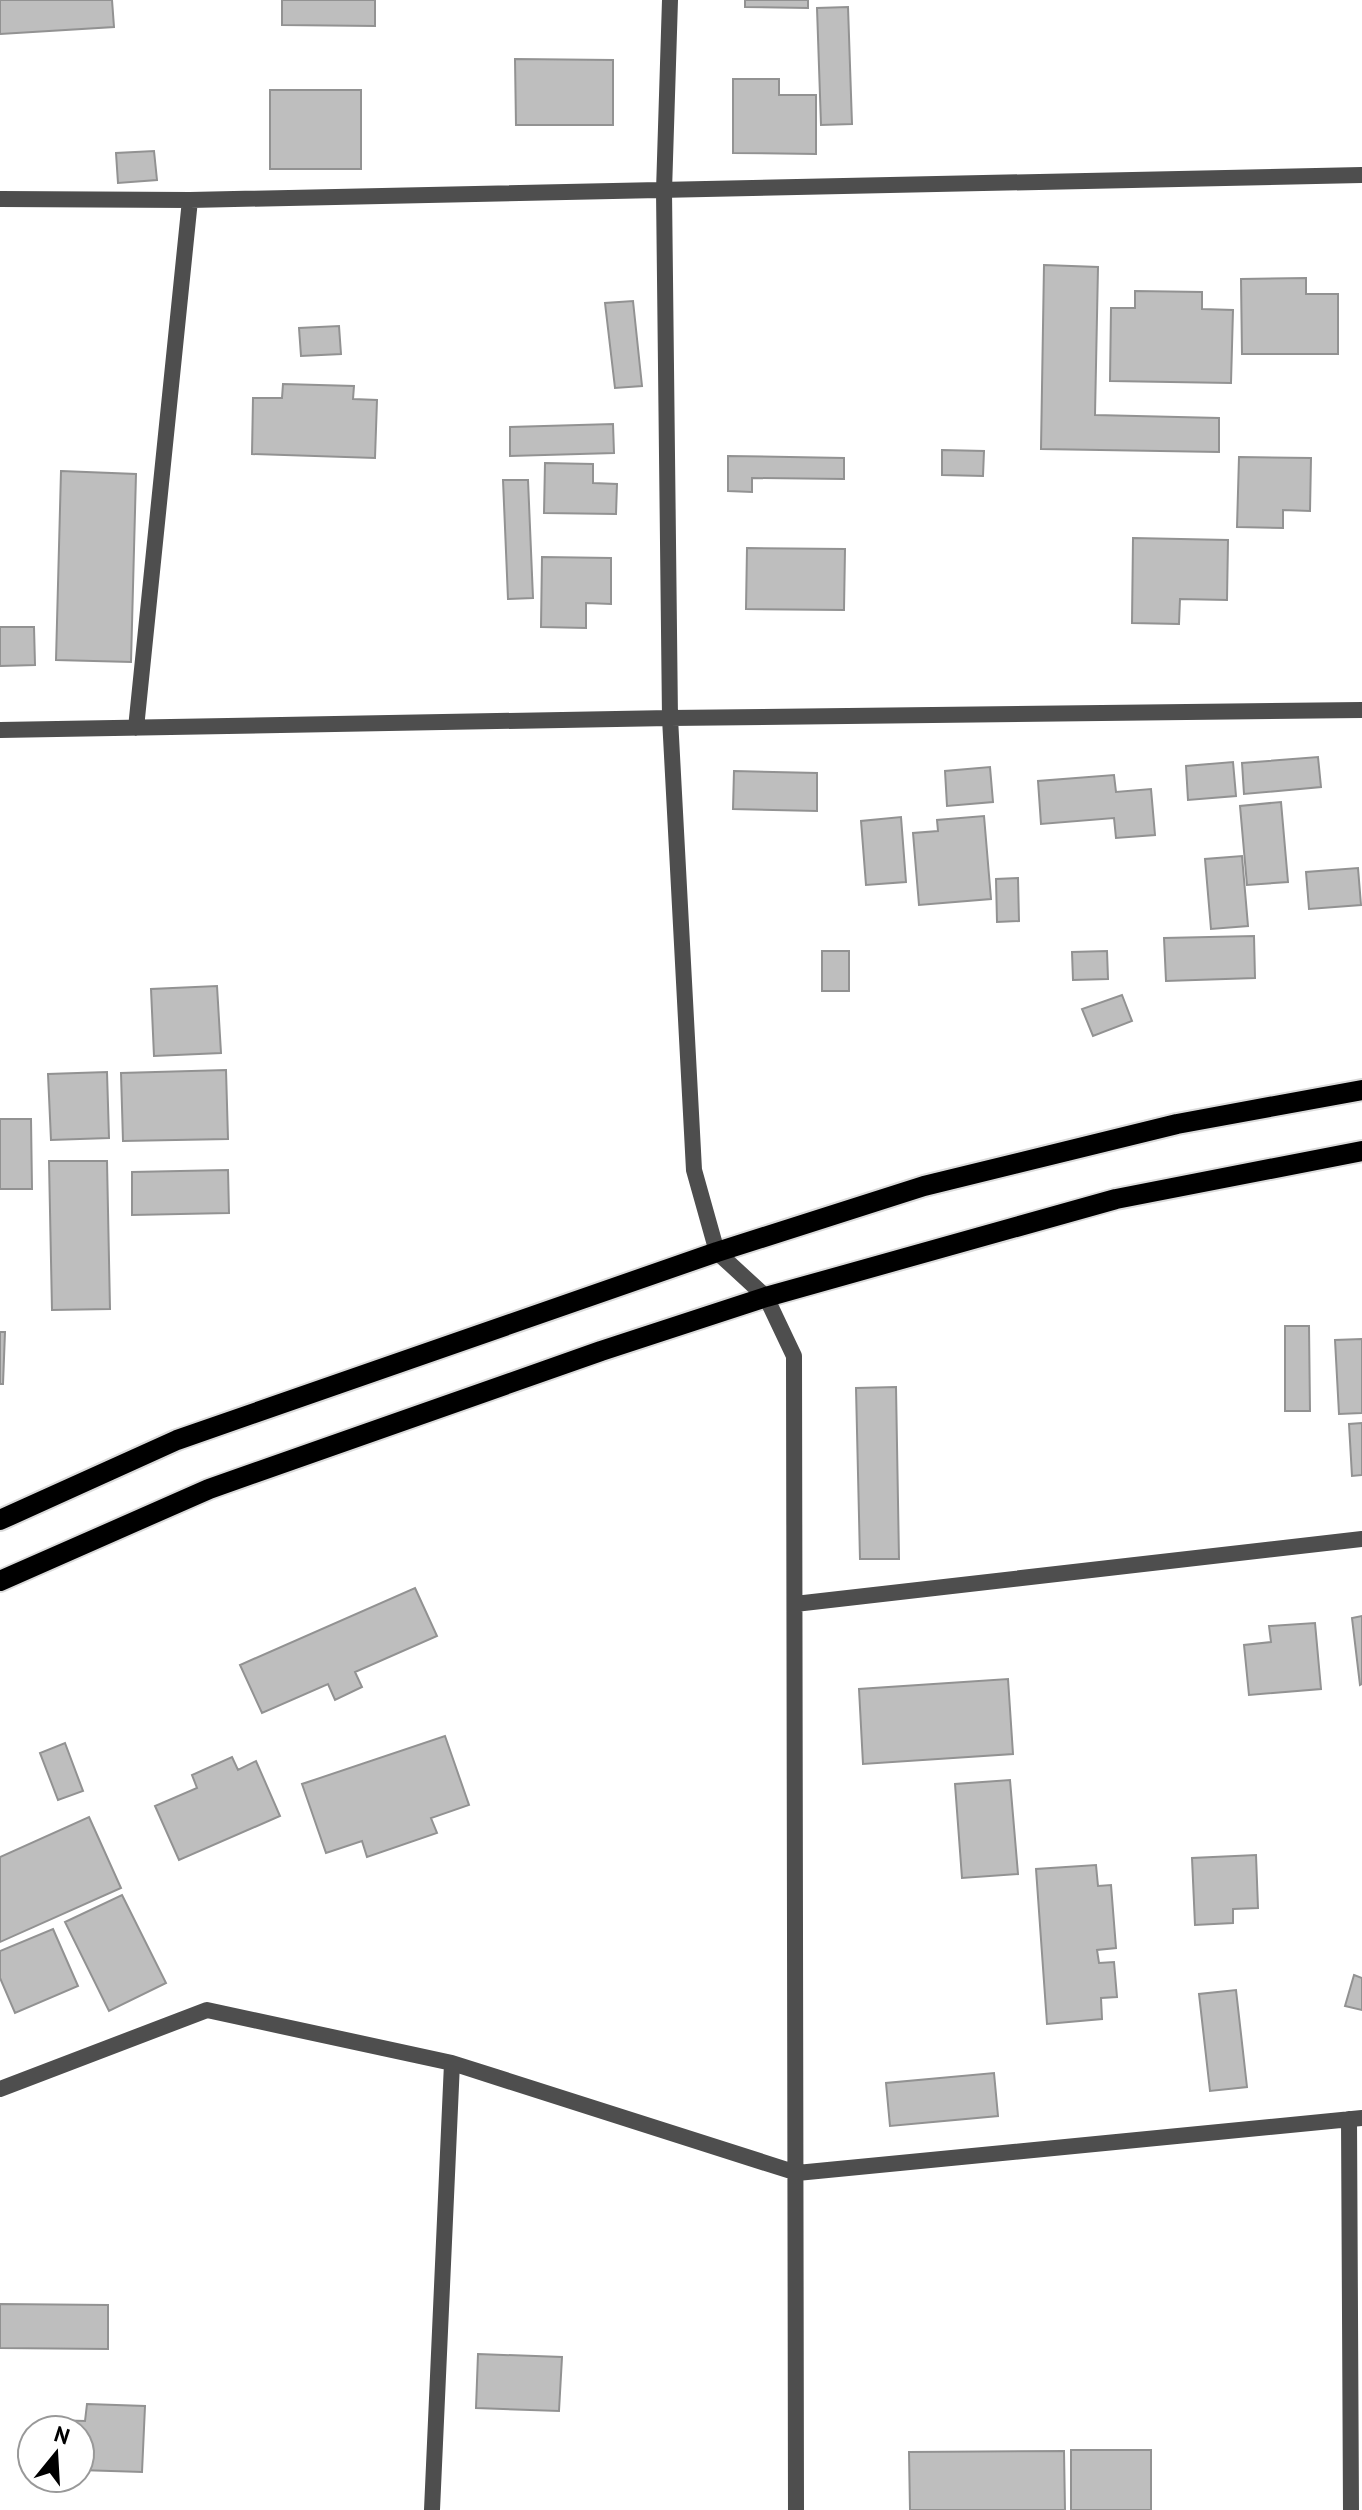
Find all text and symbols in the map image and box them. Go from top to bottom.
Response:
north arrow [16,2414,96,2494]
text: N [51,2419,73,2451]

